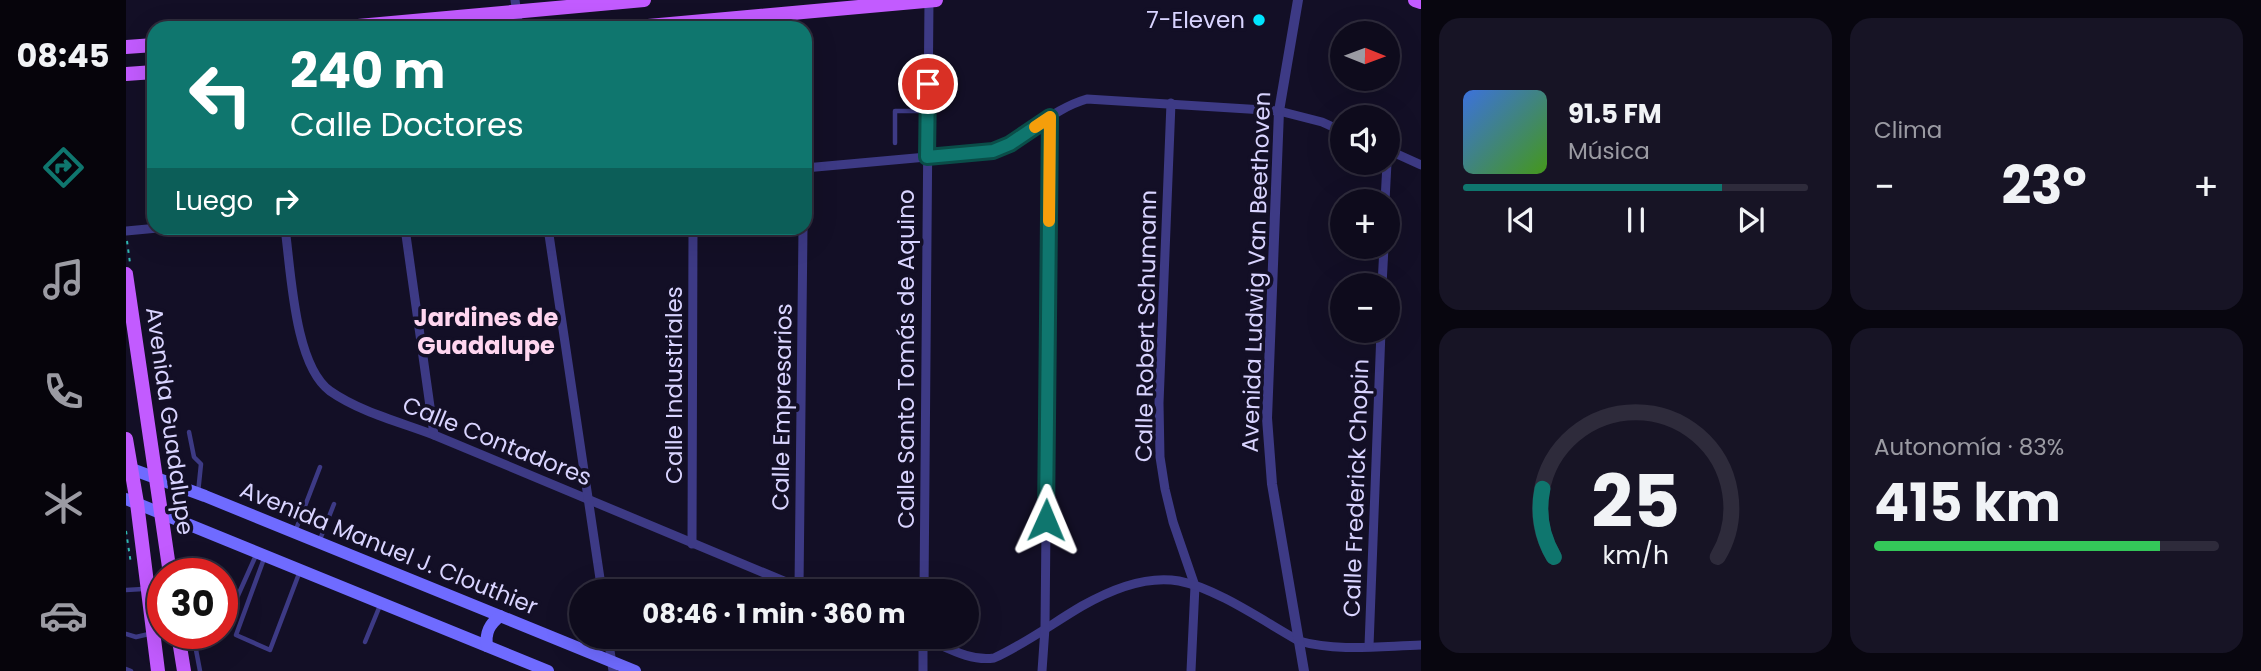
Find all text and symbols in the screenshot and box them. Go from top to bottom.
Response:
place label: 7-Eleven [1146,4,1245,36]
marker: 7-Eleven [1251,12,1267,28]
north arrow [1330,21,1400,91]
map controls [1330,21,1400,343]
text: 08:45 [16,33,110,78]
text: 240 m [290,37,445,105]
icon: left [175,49,266,140]
pin [898,54,958,114]
icon: arrive [909,65,947,103]
street label: Avenida Ludwig Van Beethoven [1234,91,1278,453]
text: 91.5 FM [1568,96,1662,132]
text: Calle Doctores [290,102,524,147]
button: sound [1330,105,1400,175]
text: Clima [1874,114,1942,146]
text: Música [1568,135,1650,167]
icon: directions [39,143,88,192]
text: 23° [2001,149,2087,222]
text: − [1874,160,1895,213]
text: + [2193,160,2219,213]
icon: right [267,182,305,220]
text: Luego [175,183,253,219]
street label: Calle Santo Tomás de Aquino [890,189,922,529]
button: + [1330,189,1400,259]
street label: Calle Robert Schumann [1128,190,1164,462]
icon: previous [1502,201,1540,239]
icon: pause [1617,201,1655,239]
icon: next [1732,201,1770,239]
icon: music [39,255,88,304]
button: − [1330,273,1400,343]
street label: Calle Industriales [658,286,690,484]
district label: Jardines de Guadalupe [414,301,558,362]
street label: Calle Empresarios [764,303,800,511]
street label: Avenida Guadalupe [138,305,202,537]
street label: Calle Frederick Chopin [1335,358,1377,618]
icon: phone [39,367,88,416]
street label: Calle Contadores [398,388,596,494]
text: Autonomía · 83% [1874,431,2064,463]
text: 25 [1591,451,1680,552]
text: 415 km [1874,466,2061,539]
street label: Avenida Manuel J. Clouthier [235,473,543,623]
icon: climate [39,479,88,528]
position arrow [1009,483,1083,557]
text: km/h [1602,537,1669,572]
speed limit sign: 30 [147,558,238,649]
icon: car [39,591,88,640]
text: 08:46 · 1 min · 360 m [642,596,906,632]

